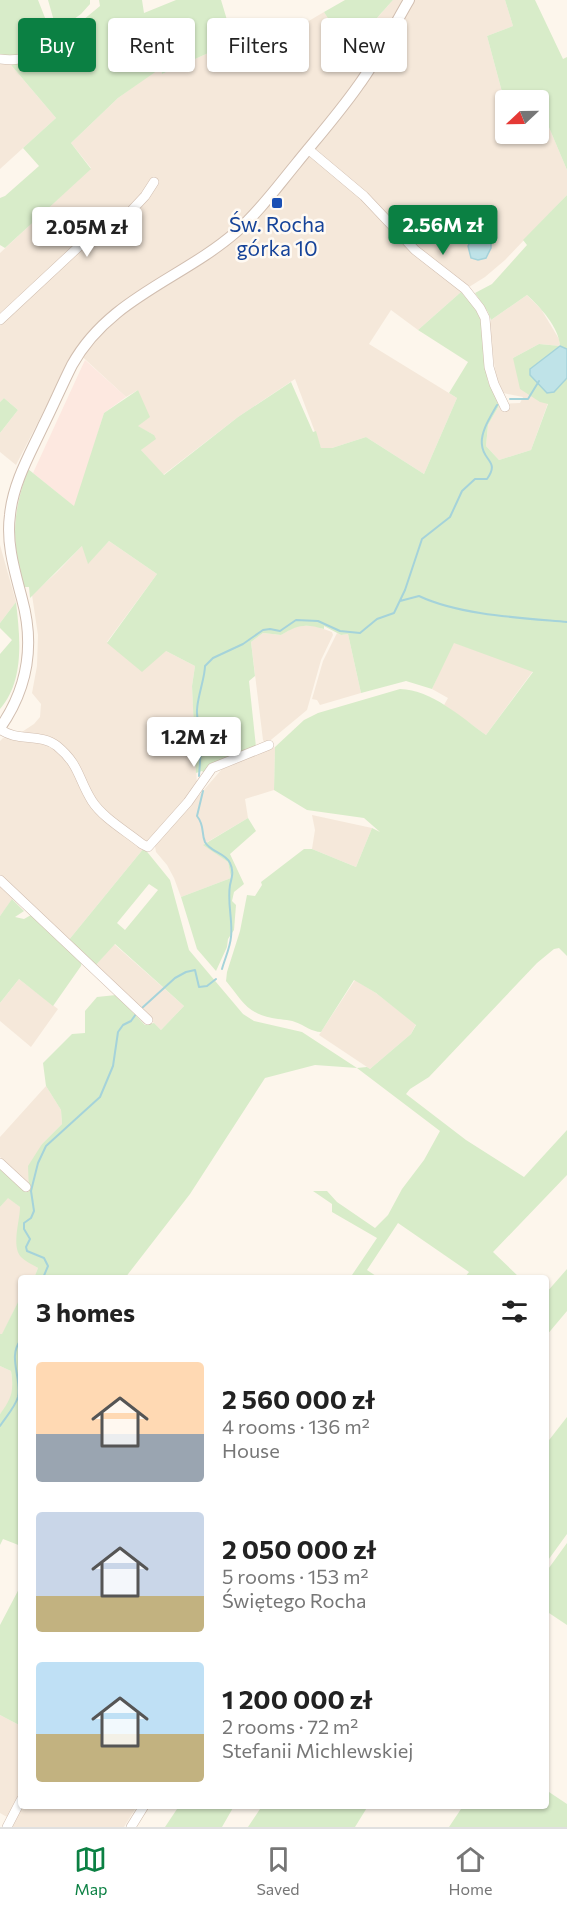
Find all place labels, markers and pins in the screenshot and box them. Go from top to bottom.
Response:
marker: Św. Rocha górka 10 [270,196,284,210]
pin: 2.56M zł [381,205,505,256]
pin: 2.05M zł [25,207,149,258]
place label: Św. Rocha górka 10 [229,211,325,260]
pin: 1.2M zł [139,717,249,768]

